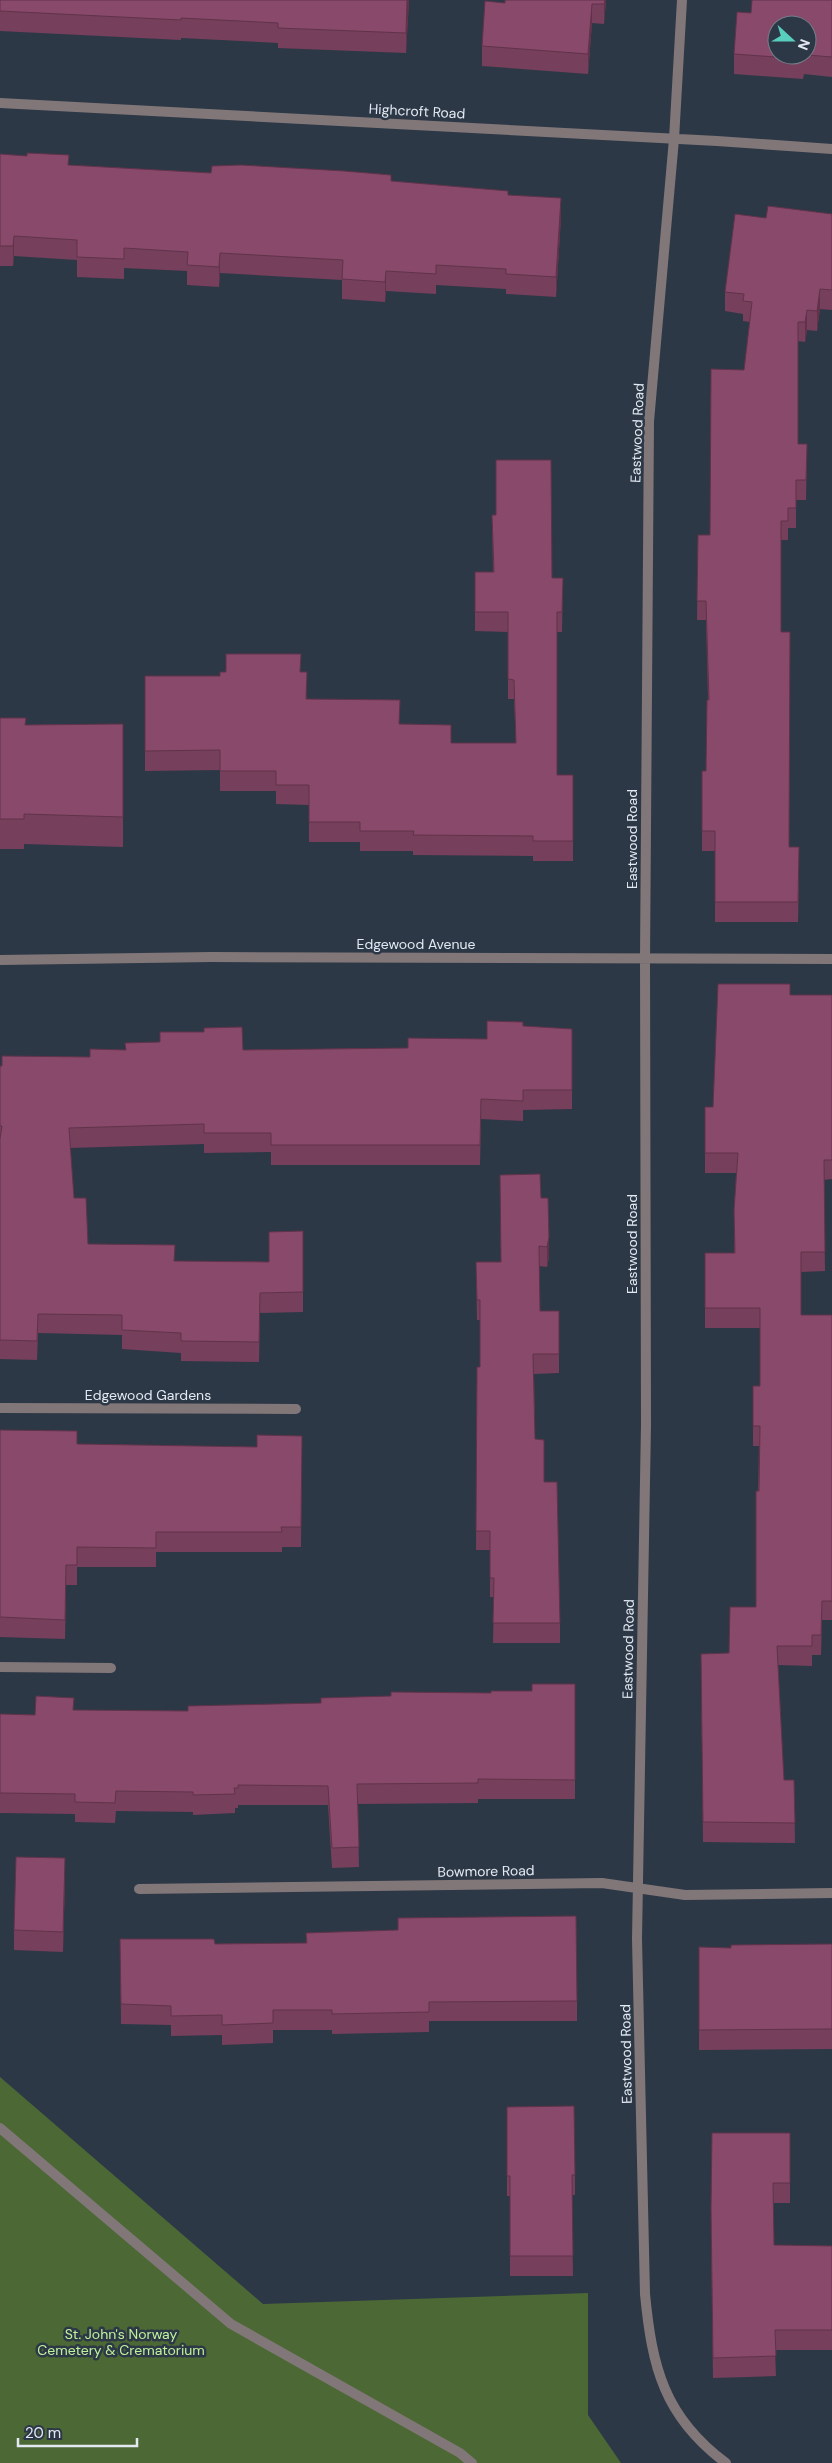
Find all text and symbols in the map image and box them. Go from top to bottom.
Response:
north arrow [767,15,817,65]
text: N [794,37,814,53]
street label: Highcroft Road [368,99,466,123]
street label: Eastwood Road [626,383,648,483]
street label: Eastwood Road [623,789,641,889]
street label: Edgewood Avenue [357,935,476,953]
street label: Eastwood Road [623,1194,641,1294]
street label: Edgewood Gardens [85,1386,211,1404]
street label: Eastwood Road [618,1599,638,1699]
street label: Bowmore Road [437,1861,535,1881]
street label: Eastwood Road [616,2004,636,2104]
park label: St. John's Norway Cemetery & Crematorium [37,2325,205,2359]
scale bar [18,2416,136,2448]
text: 20 m [25,2423,61,2443]

